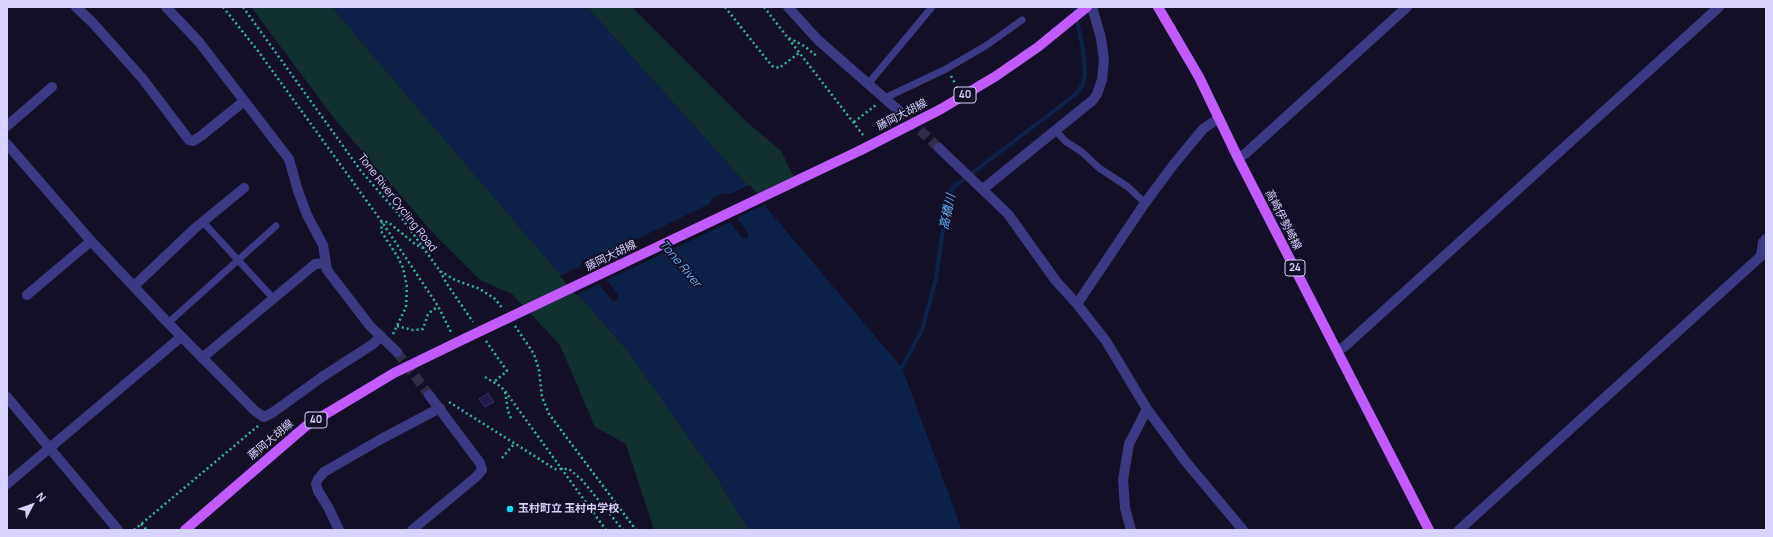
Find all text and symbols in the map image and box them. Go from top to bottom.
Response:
road number: 40 [954,87,976,103]
street label: 藤岡大胡線 [875,97,929,133]
street label: Tone River Cycling Road [355,151,439,255]
street label: 高崎伊勢崎線 [1262,188,1304,252]
water label: 高橋川 [937,193,959,231]
water label: Tone River [656,237,704,291]
street label: 藤岡大胡線 [583,238,639,274]
road number: 24 [1285,260,1305,276]
road number: 40 [305,412,327,428]
street label: 藤岡大胡線 [246,417,296,463]
north arrow [12,485,52,525]
text: N [33,489,50,505]
place label: 玉村町立 玉村中学校 [518,502,619,516]
marker: 玉村町立 玉村中学校 [505,504,515,514]

